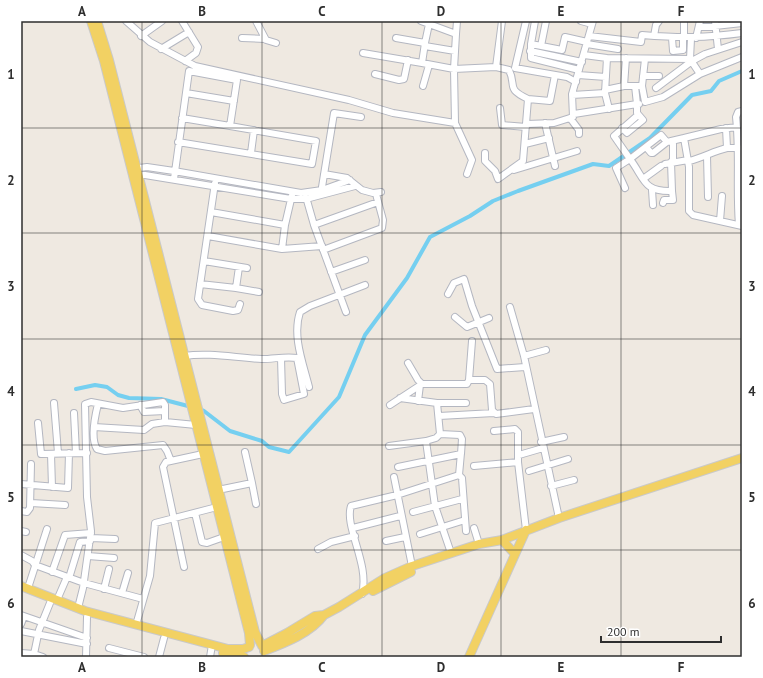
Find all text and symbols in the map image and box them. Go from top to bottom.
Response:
text: A [78,3,86,20]
text: B [198,3,206,20]
text: C [318,3,326,20]
text: D [437,3,445,20]
text: E [558,3,565,20]
text: F [678,3,685,20]
text: 1 [7,66,15,83]
text: 1 [748,66,756,83]
text: 2 [7,172,15,189]
text: 2 [748,172,756,189]
text: 3 [7,278,15,295]
text: 3 [748,278,756,295]
text: 4 [7,383,15,400]
text: 4 [748,383,756,400]
text: 5 [7,489,15,506]
text: 5 [748,489,756,506]
text: 6 [7,595,15,612]
text: 6 [748,595,756,612]
scale bar [601,618,721,644]
text: 200 m [607,624,640,639]
text: A [78,659,86,676]
text: B [198,659,206,676]
text: C [318,659,326,676]
text: D [437,659,445,676]
text: E [558,659,565,676]
text: F [678,659,685,676]

